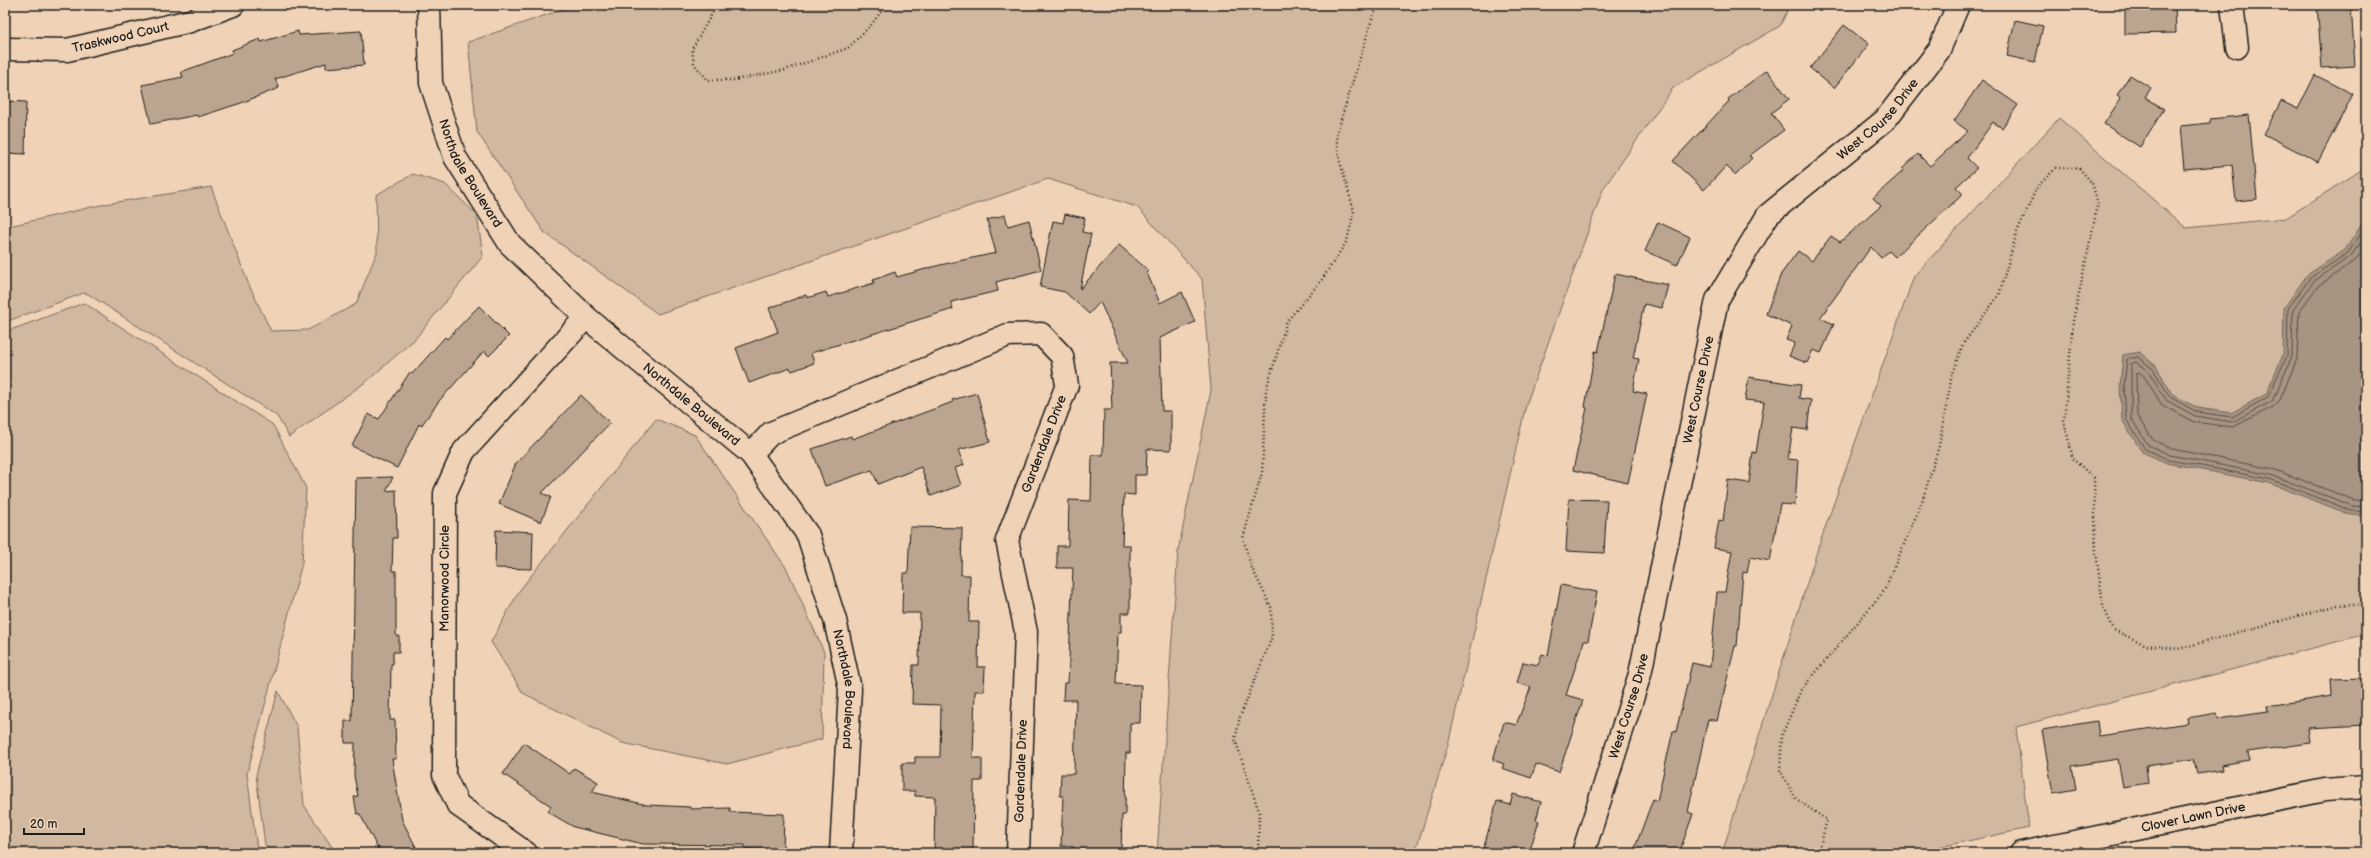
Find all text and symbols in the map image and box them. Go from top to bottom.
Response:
street label: Traskwood Court [71,18,170,57]
street label: West Course Drive [1834,75,1922,164]
street label: Northdale Boulevard [435,117,505,230]
street label: West Course Drive [1680,334,1717,445]
street label: Northdale Boulevard [640,360,743,449]
street label: Gardendale Drive [1018,393,1070,495]
street label: Manorwood Circle [437,525,453,632]
street label: Northdale Boulevard [829,628,858,750]
street label: West Course Drive [1605,652,1652,761]
street label: Gardendale Drive [1011,719,1031,823]
street label: Clover Lawn Drive [2140,799,2247,836]
scale bar [24,810,84,836]
text: 20 m [30,817,57,832]

